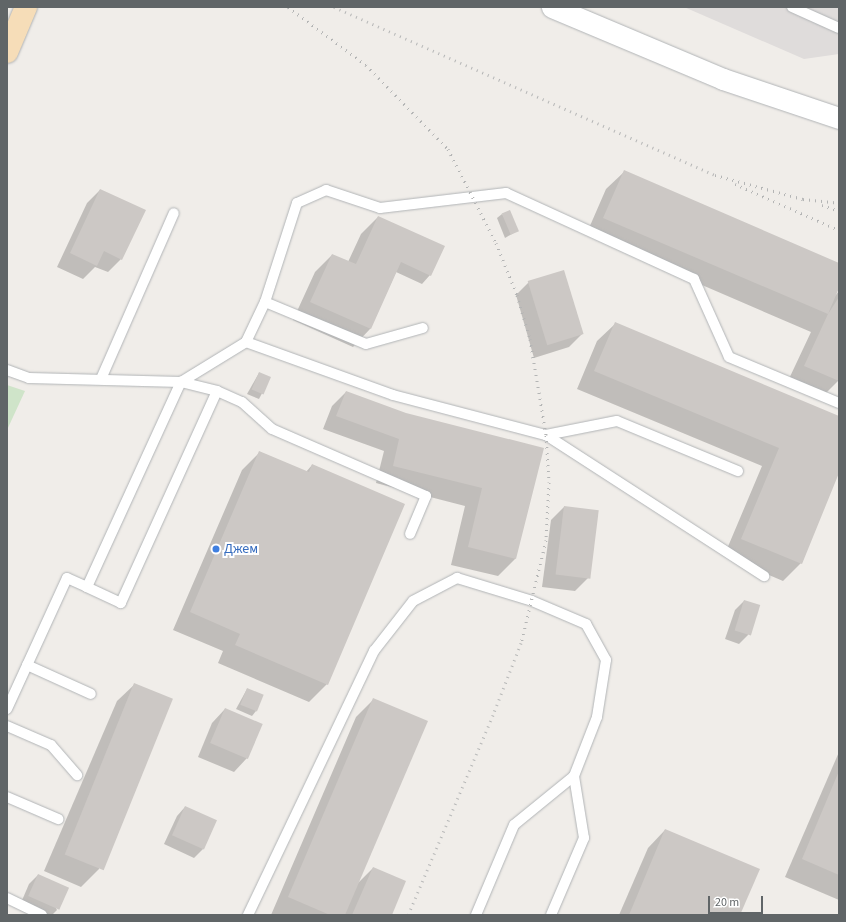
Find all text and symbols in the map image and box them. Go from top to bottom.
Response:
place label: Джем [224,541,258,557]
marker: Джем [211,544,221,554]
scale bar [710,888,765,914]
text: 20 m [715,894,739,911]

